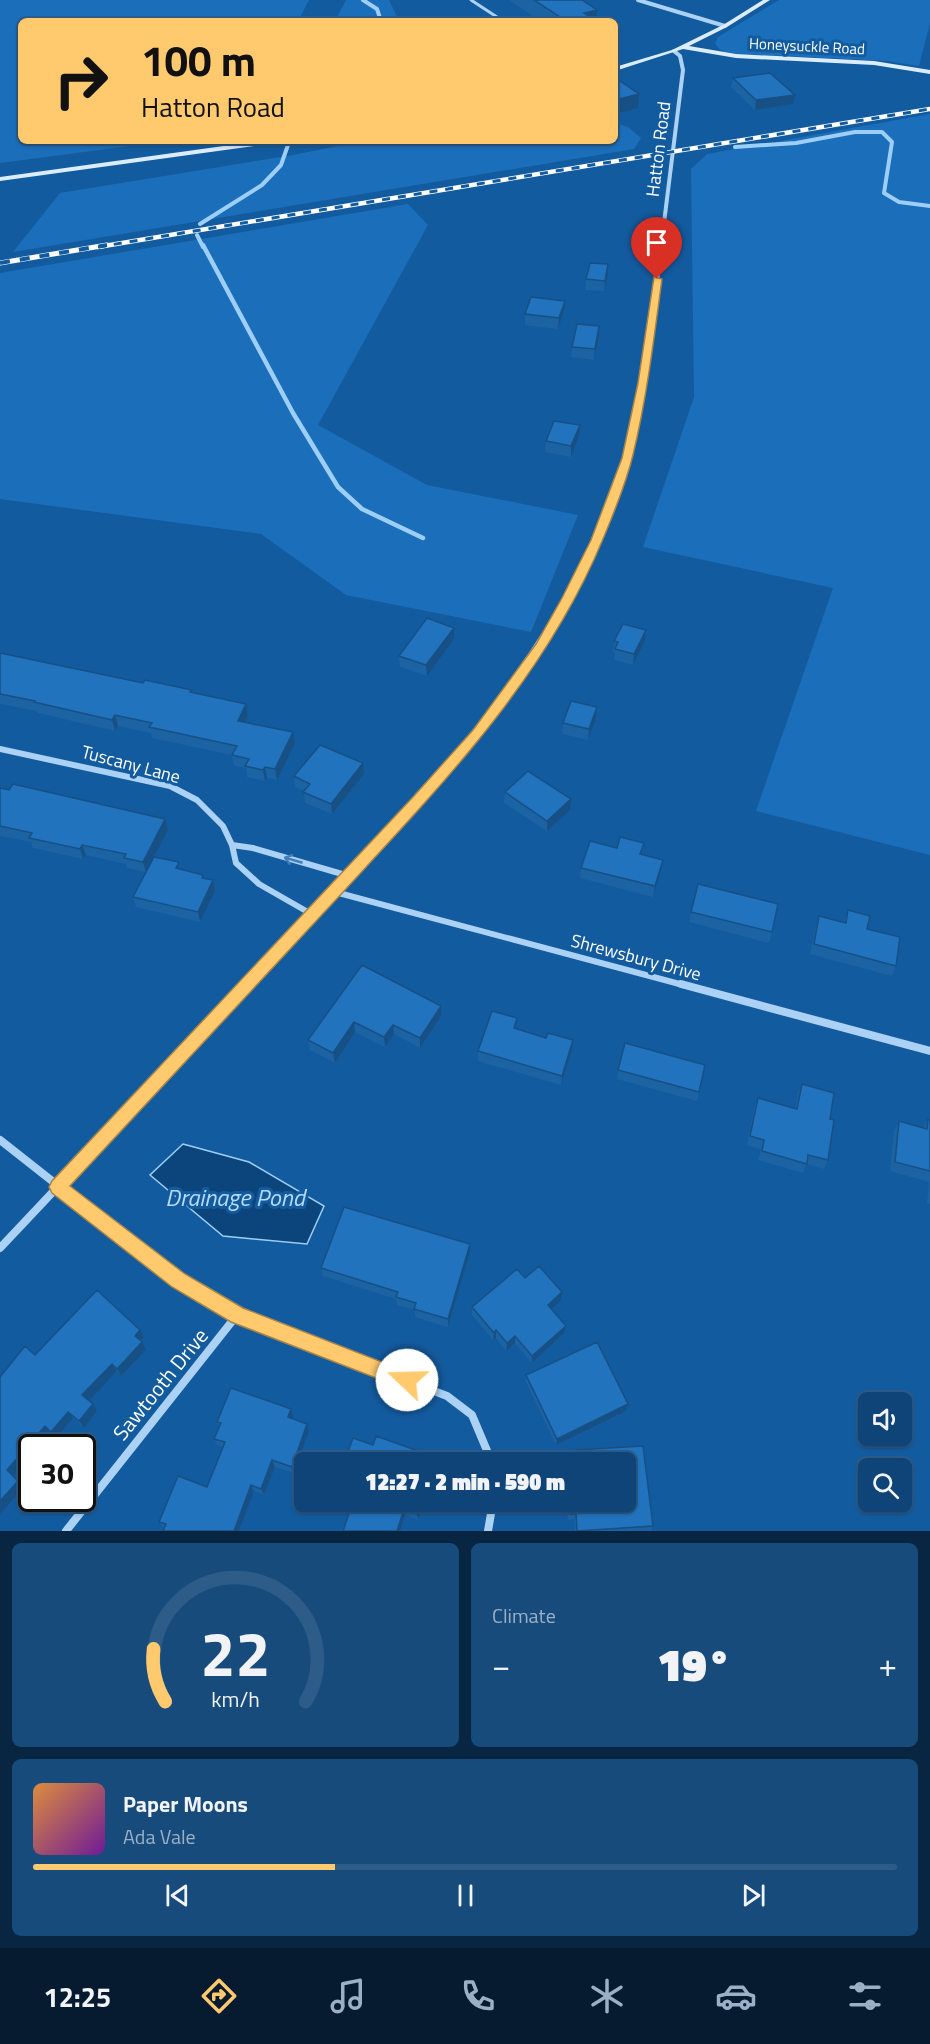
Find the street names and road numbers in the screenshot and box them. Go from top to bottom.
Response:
street label: Honeysuckle Road [748,31,866,61]
street label: Hatton Road [639,100,677,198]
street label: Tuscany Lane [79,738,183,790]
street label: Shrewsbury Drive [568,927,704,987]
street label: Sawtooth Drive [105,1321,215,1447]

